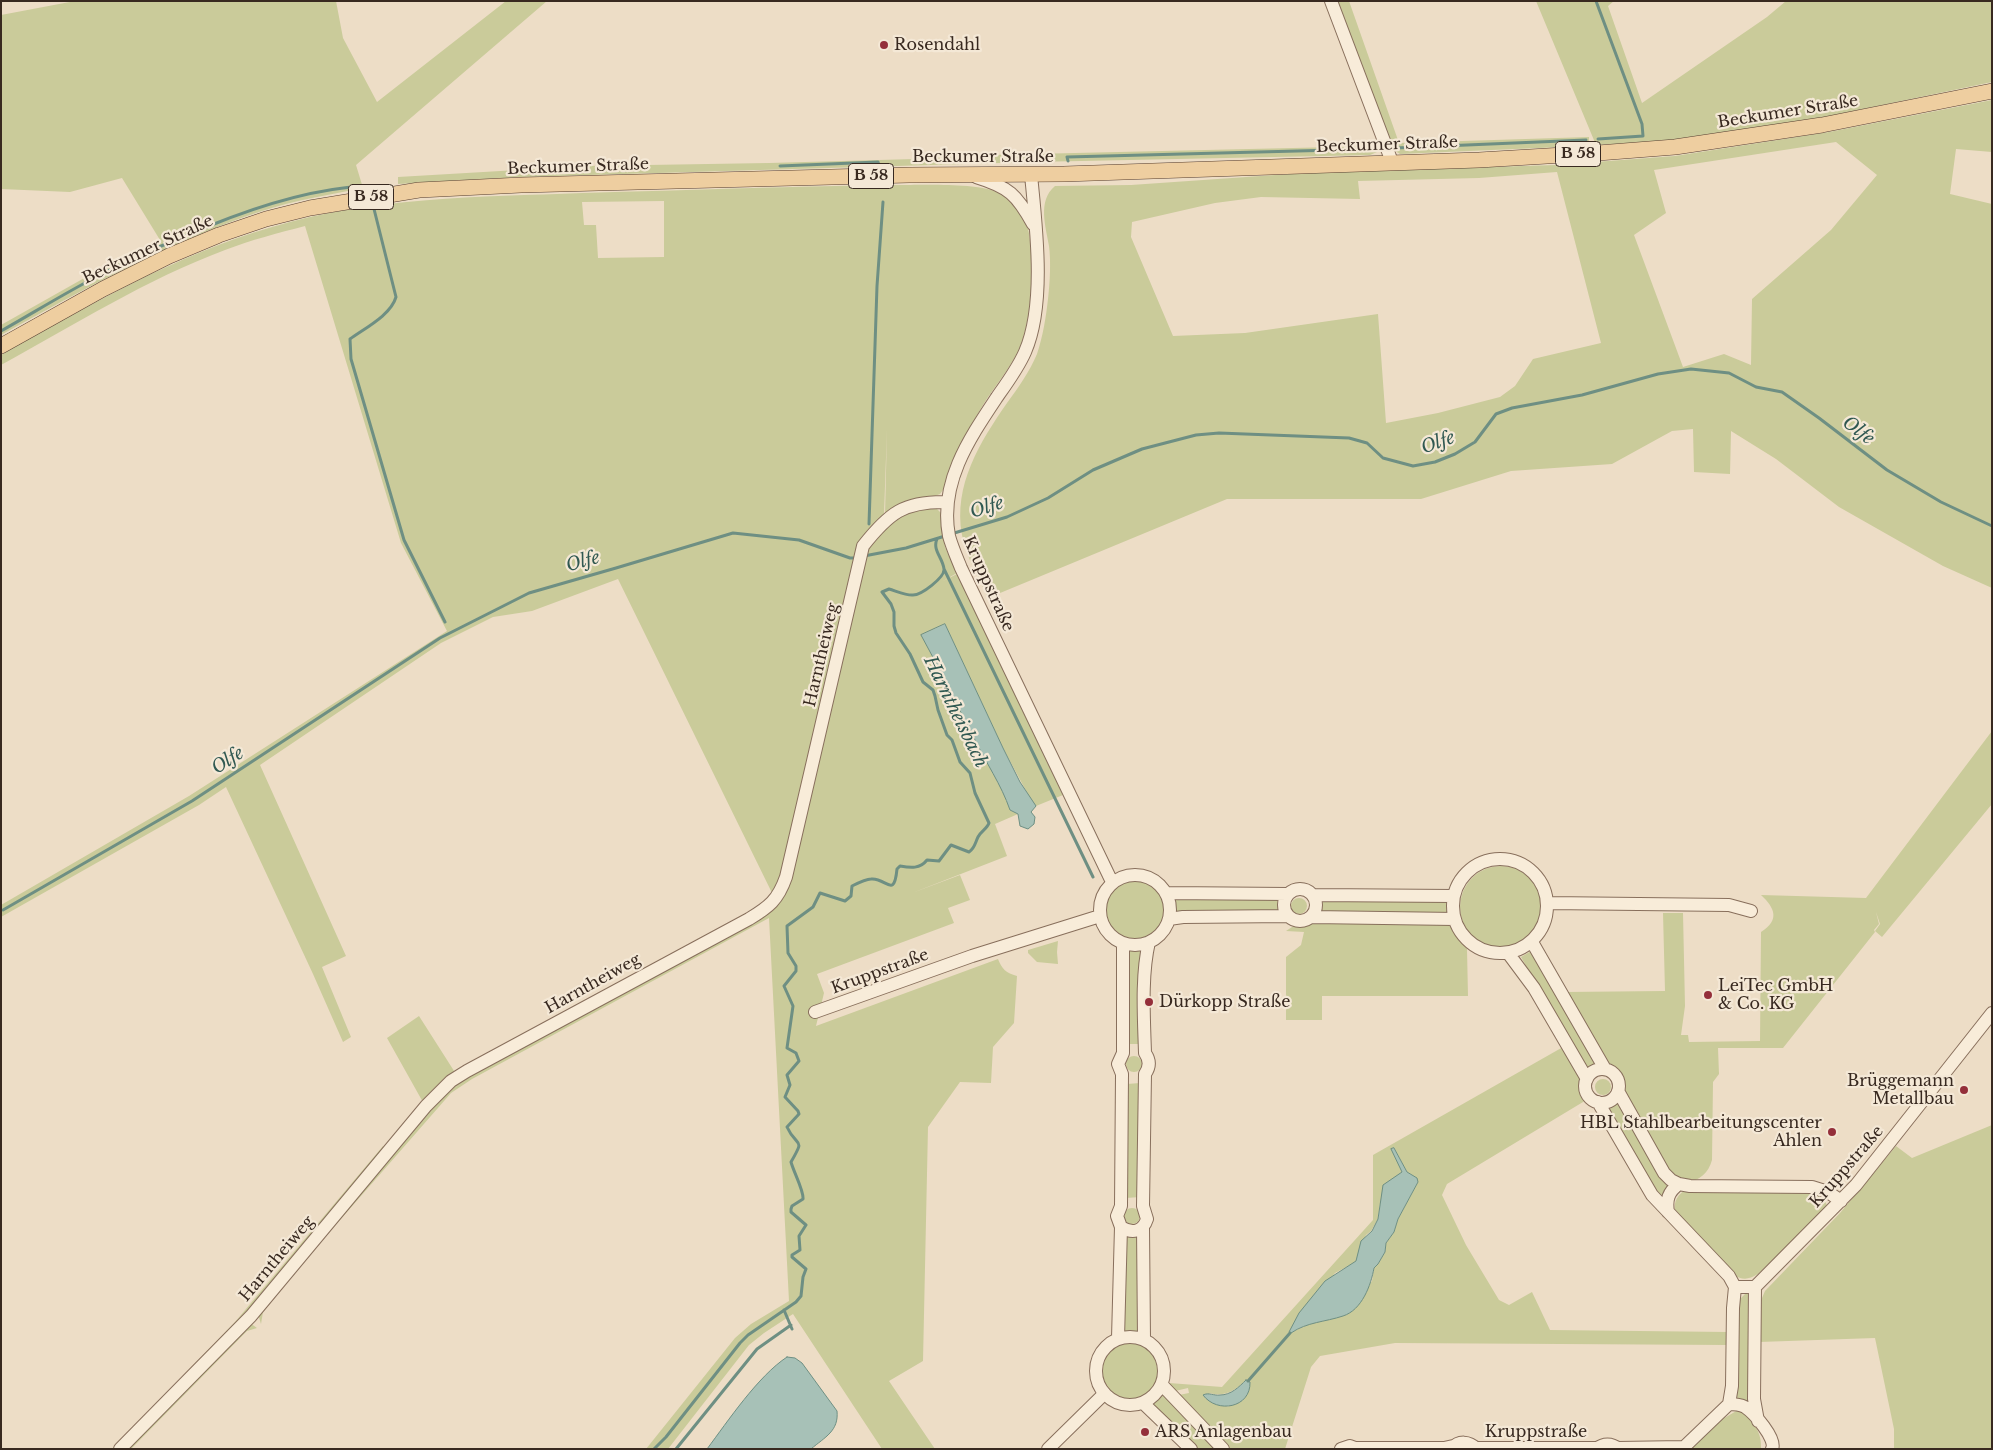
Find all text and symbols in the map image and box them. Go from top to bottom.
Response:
place label: Rosendahl [894,35,980,55]
marker: Rosendahl [878,39,890,51]
street label: Beckumer Straße [1716,91,1860,133]
street label: Beckumer Straße [1316,133,1458,157]
road number: B 58 [1556,142,1600,166]
street label: Beckumer Straße [912,147,1054,167]
street label: Beckumer Straße [507,155,649,179]
road number: B 58 [848,164,894,188]
road number: B 58 [348,184,394,210]
street label: Beckumer Straße [80,211,216,289]
water label: Olfe [1838,412,1878,450]
water label: Olfe [1418,427,1458,459]
water label: Olfe [967,492,1007,524]
street label: Kruppstraße [958,533,1018,635]
water label: Olfe [564,547,602,577]
street label: Harntheiweg [801,601,843,709]
water label: Harntheisbach [919,653,991,771]
water label: Olfe [208,743,248,779]
street label: Kruppstraße [829,945,931,999]
street label: Harntheiweg [542,950,644,1018]
place label: LeiTec GmbH & Co. KG [1718,976,1833,1014]
marker: LeiTec GmbH & Co. KG [1702,989,1714,1001]
place label: Dürkopp Straße [1159,992,1290,1012]
marker: Dürkopp Straße [1143,996,1155,1008]
place label: Brüggemann Metallbau [1847,1071,1954,1109]
marker: Brüggemann Metallbau [1958,1084,1970,1096]
place label: HBL Stahlbearbeitungscenter Ahlen [1580,1113,1822,1151]
street label: Kruppstraße [1806,1122,1888,1212]
marker: HBL Stahlbearbeitungscenter Ahlen [1826,1126,1838,1138]
street label: Harntheiweg [236,1212,318,1306]
place label: ARS Anlagenbau [1155,1422,1292,1442]
street label: Kruppstraße [1485,1422,1587,1442]
marker: ARS Anlagenbau [1139,1426,1151,1438]

